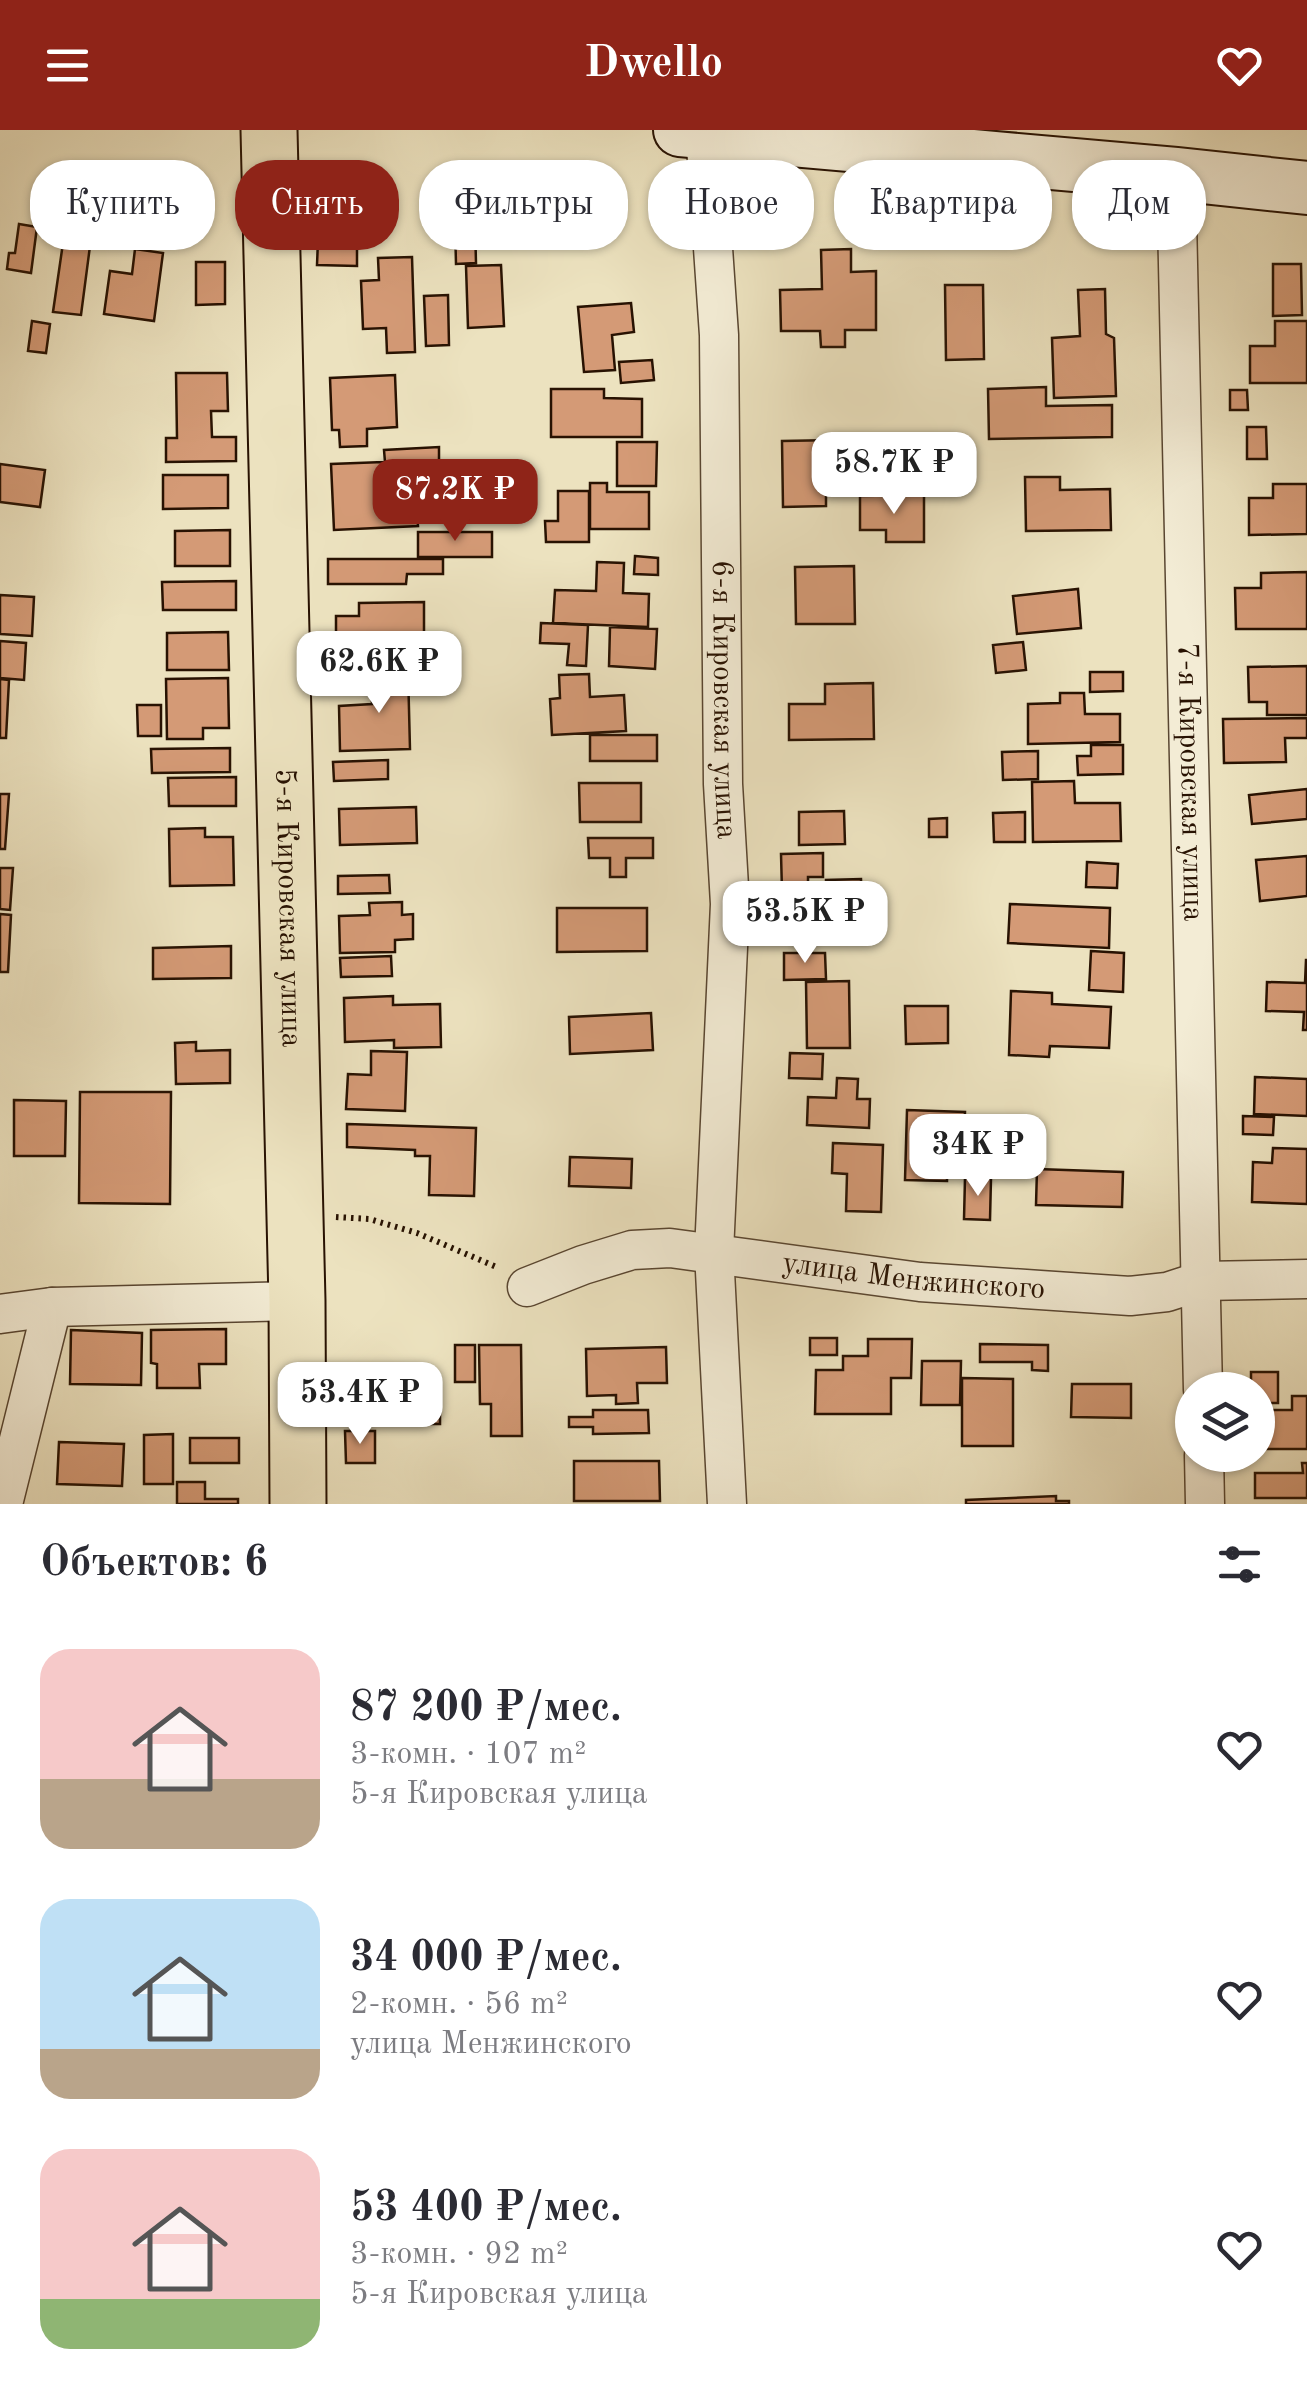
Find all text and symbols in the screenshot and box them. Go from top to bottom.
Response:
icon: menu [40,38,95,93]
icon: heart [1212,38,1267,93]
text: Dwello [584,42,723,87]
chip: Купить [30,160,215,250]
chip: Снять [235,160,399,250]
chip: Фильтры [419,160,628,250]
chip: Новое [648,160,814,250]
chip: Квартира [834,160,1052,250]
chip: Дом [1072,160,1206,250]
pin: 58.7K ₽ [802,432,986,517]
text: 58.7K ₽ [834,448,954,480]
pin: 87.2K ₽ [363,459,547,544]
text: 87.2K ₽ [395,475,515,507]
street label: 6-я Кировская улица [706,560,741,840]
pin: 62.6K ₽ [287,631,471,716]
street label: 7-я Кировская улица [1171,642,1208,922]
text: 62.6K ₽ [319,647,439,679]
street label: 5-я Кировская улица [269,768,306,1048]
pin: 53.5K ₽ [713,881,897,966]
text: 53.5K ₽ [745,897,865,929]
pin: 34K ₽ [908,1114,1048,1199]
text: 34K ₽ [931,1130,1025,1162]
street label: улица Менжинского [780,1248,1046,1305]
pin: 53.4K ₽ [268,1362,452,1447]
map controls [1175,1372,1275,1472]
button: layers [1175,1372,1275,1472]
text: 53.4K ₽ [300,1378,420,1410]
icon: filters [1212,1537,1267,1592]
text: Объектов: 6 [40,1543,268,1585]
text: 87 200 ₽/мес. [350,1688,622,1730]
icon: home [120,1689,240,1809]
icon: heart [1212,1722,1267,1777]
text: 3-комн. · 107 m² [350,1739,586,1771]
text: 5-я Кировская улица [350,1779,648,1811]
text: 34 000 ₽/мес. [350,1938,622,1980]
icon: home [120,1939,240,2059]
icon: heart [1212,1972,1267,2027]
text: 2-комн. · 56 m² [350,1989,568,2021]
text: улица Менжинского [350,2029,632,2061]
text: 53 400 ₽/мес. [350,2188,622,2230]
icon: home [120,2189,240,2309]
icon: heart [1212,2222,1267,2277]
text: 3-комн. · 92 m² [350,2239,568,2271]
text: 5-я Кировская улица [350,2279,648,2311]

